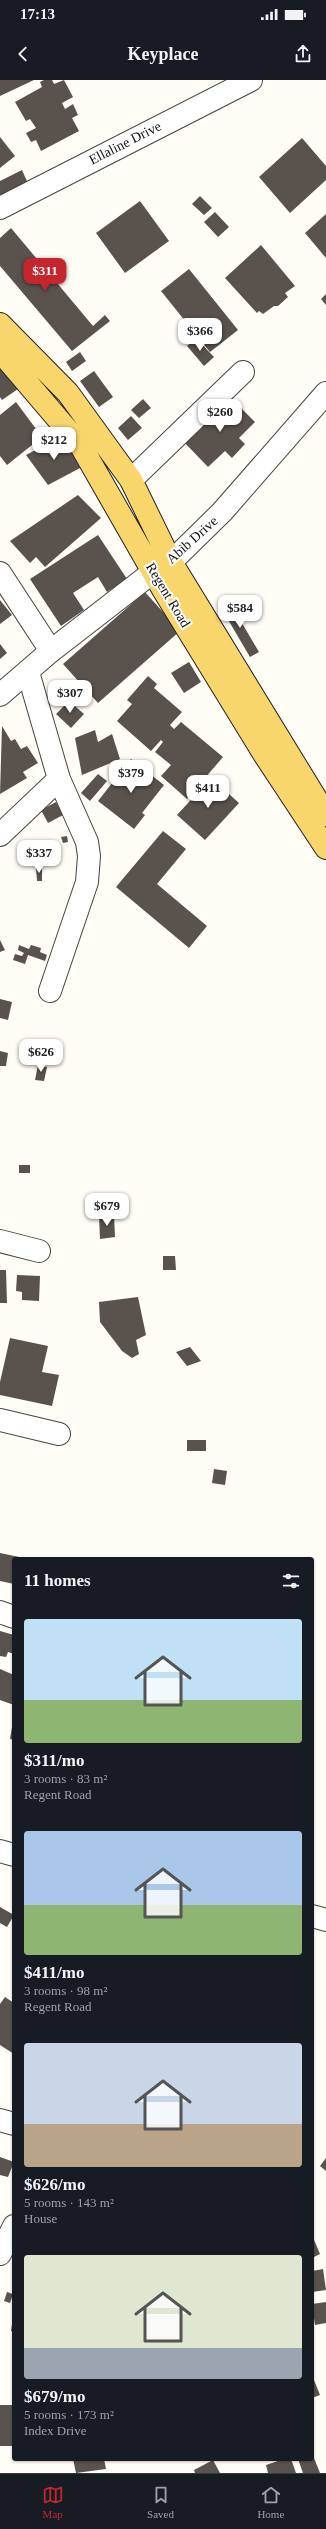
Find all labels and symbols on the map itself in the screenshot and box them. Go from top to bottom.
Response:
street label: Ellaline Drive [86,118,164,168]
pin: $311 [21,258,69,292]
pin: $366 [176,318,224,352]
pin: $260 [196,399,244,433]
pin: $212 [30,427,78,461]
street label: Abib Drive [163,513,221,567]
street label: Regent Road [143,560,193,630]
pin: $584 [216,595,264,629]
pin: $307 [46,680,94,714]
pin: $379 [107,760,155,794]
pin: $411 [184,775,232,809]
pin: $337 [15,840,63,874]
pin: $626 [17,1039,65,1073]
pin: $679 [83,1193,131,1227]

